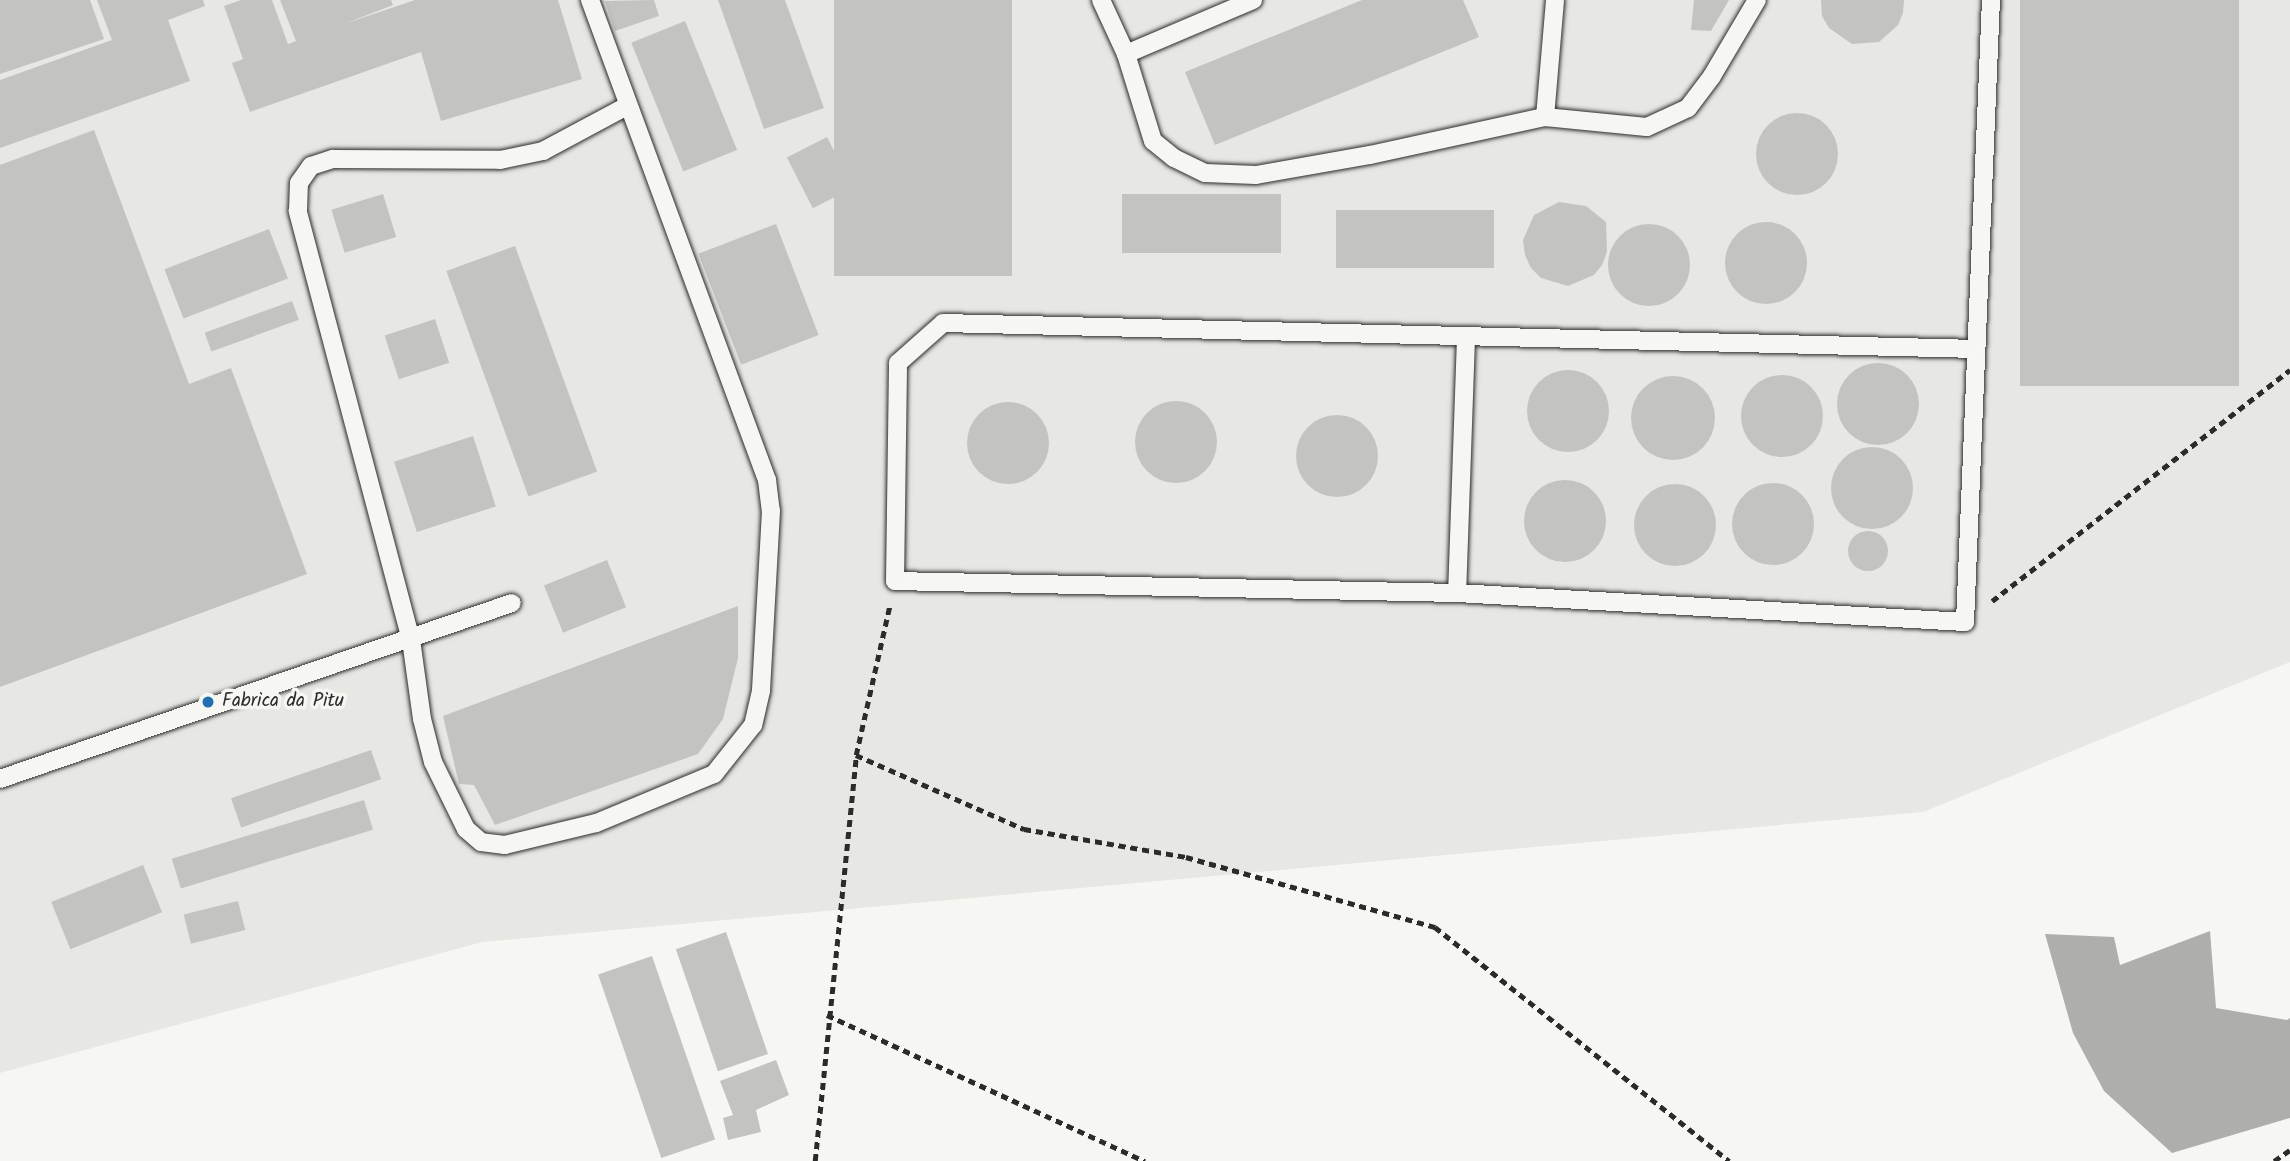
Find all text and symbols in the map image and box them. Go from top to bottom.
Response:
place label: Fabrica da Pitu [222,691,344,713]
marker: Fabrica da Pitu [200,694,216,710]

